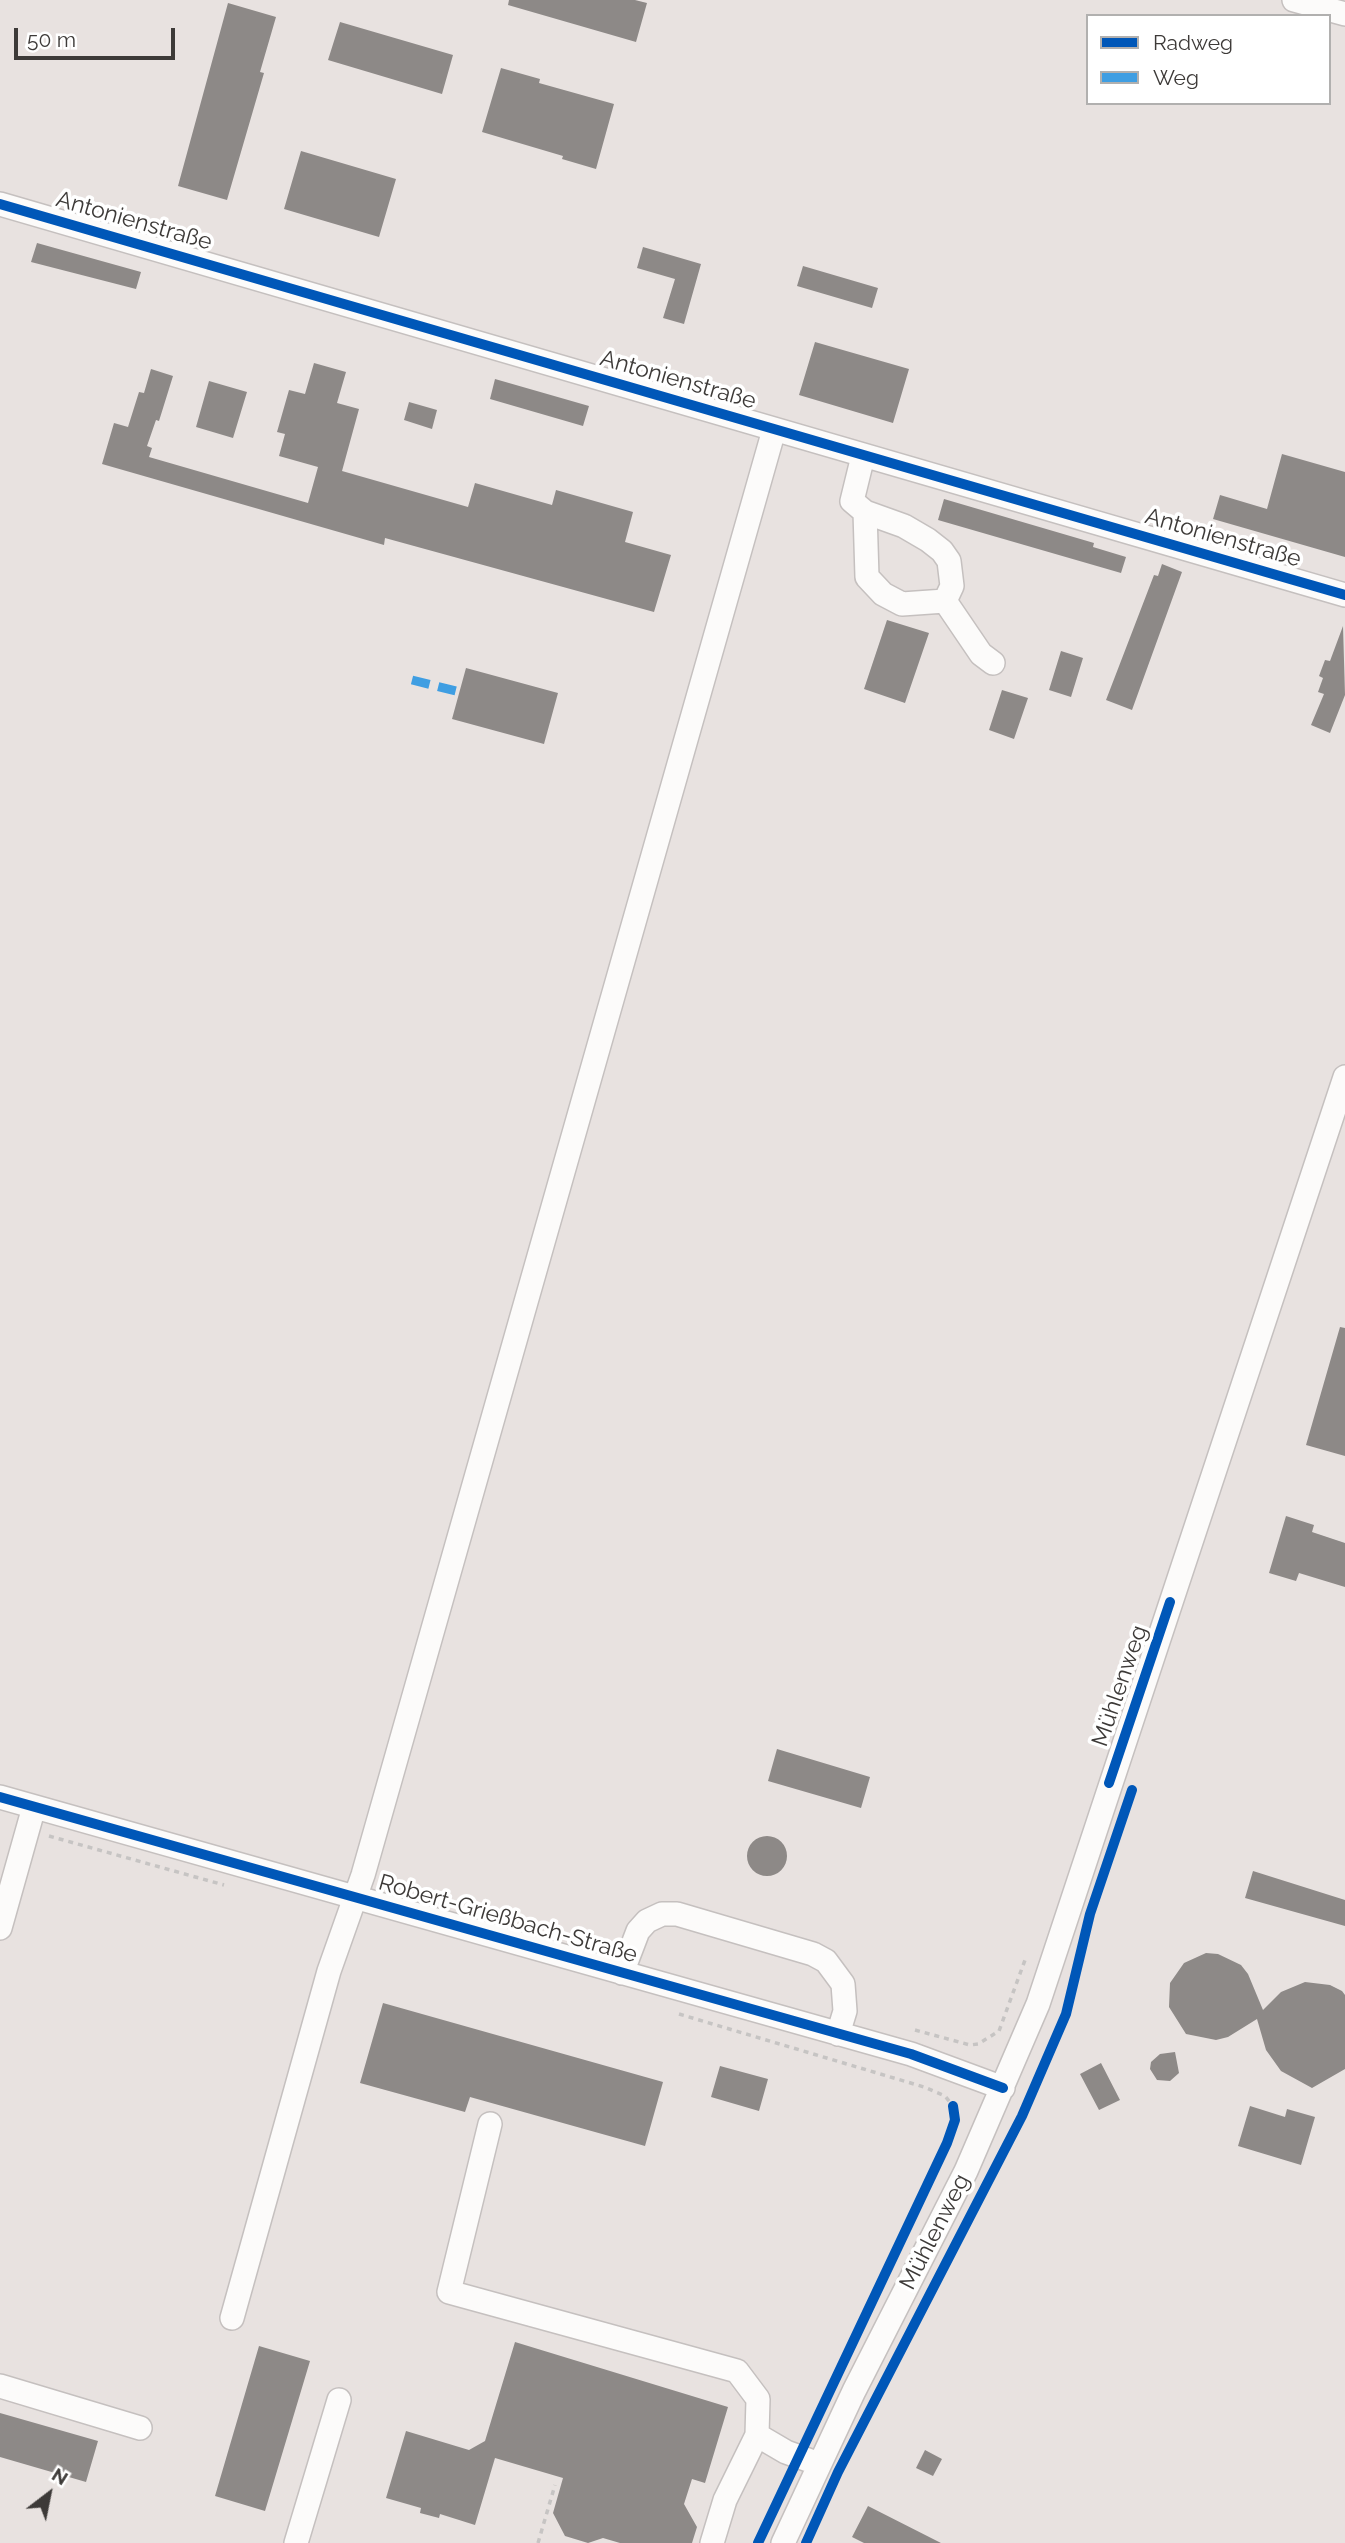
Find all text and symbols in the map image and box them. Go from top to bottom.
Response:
scale bar [18,14,178,58]
legend [1086,14,1331,105]
text: 50 m [27,27,76,52]
text: Radweg [1153,30,1233,55]
text: Weg [1153,65,1199,90]
street label: Antonienstraße [53,186,215,256]
street label: Antonienstraße [597,345,759,415]
street label: Antonienstraße [1142,503,1304,573]
street label: Mühlenweg [1086,1622,1154,1750]
street label: Robert-Grießbach-Straße [375,1869,641,1969]
street label: Mühlenweg [894,2170,976,2294]
north arrow [14,2459,84,2529]
text: N [48,2463,72,2489]

